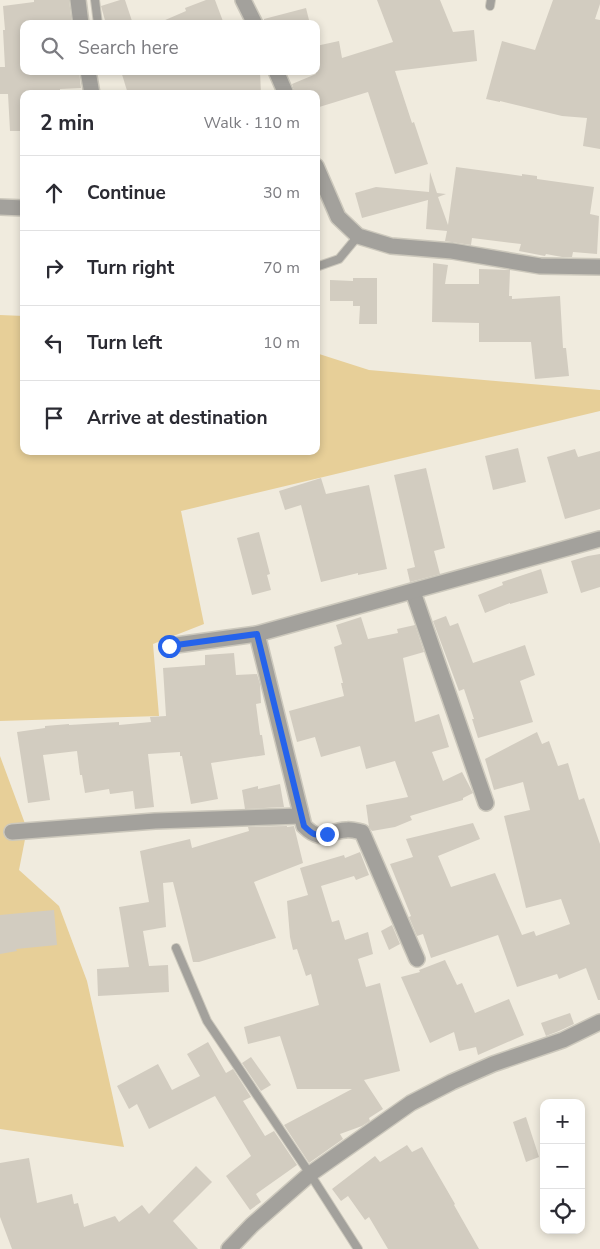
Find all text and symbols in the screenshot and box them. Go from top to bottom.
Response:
search box [20,20,320,75]
icon: search [38,34,66,62]
text: Search here [78,35,179,61]
text: 2 min [40,109,94,137]
text: Walk · 110 m [204,112,300,134]
icon: ahead [40,179,68,207]
text: Continue [87,180,166,206]
text: 30 m [263,182,300,204]
icon: right [40,254,68,282]
text: Turn right [87,255,174,281]
text: 70 m [263,257,300,279]
icon: left [40,329,68,357]
text: Turn left [87,330,162,356]
text: 10 m [263,332,300,354]
icon: arrive [40,404,68,432]
text: Arrive at destination [87,405,268,431]
route start [158,635,181,658]
route end [316,823,339,846]
map controls [540,1099,585,1234]
button: + [540,1099,585,1144]
button: − [540,1144,585,1189]
button: locate [540,1189,585,1234]

